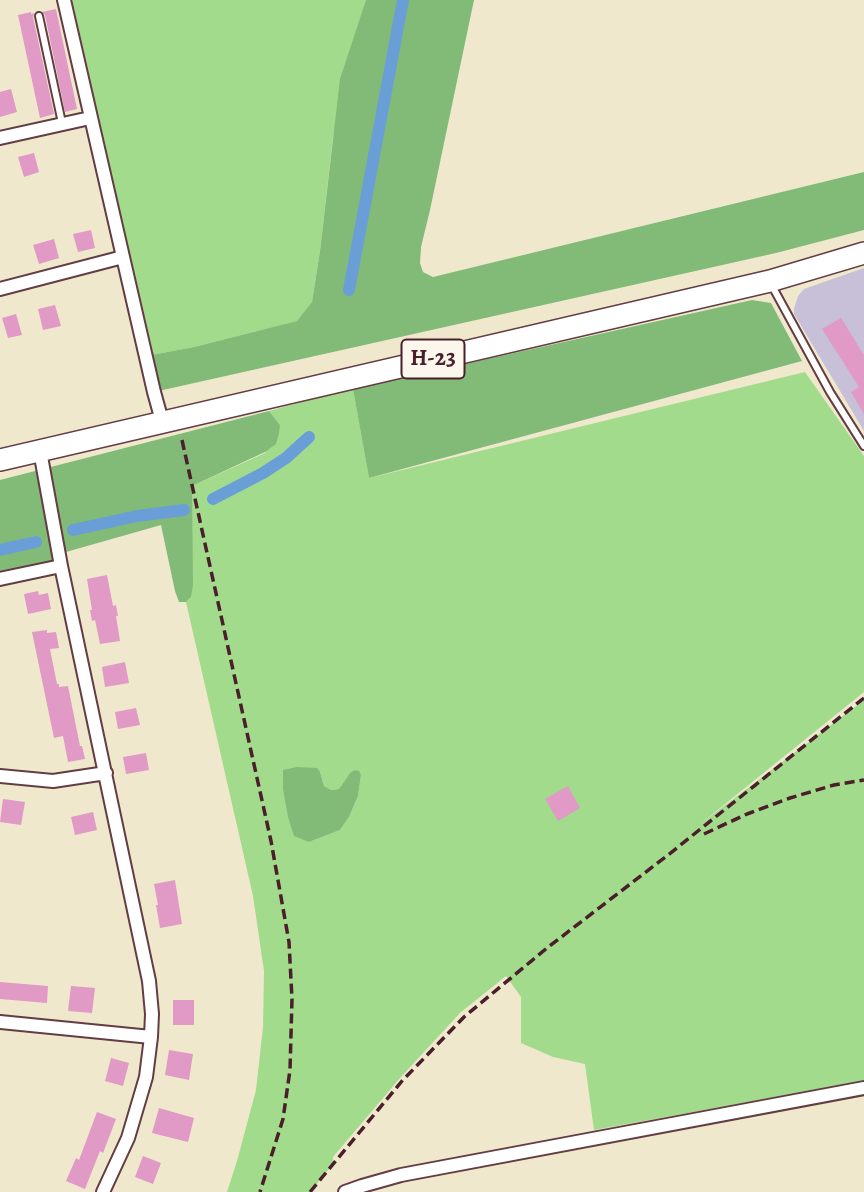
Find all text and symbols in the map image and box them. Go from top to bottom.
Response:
road number: Н-23 [402,340,464,378]

